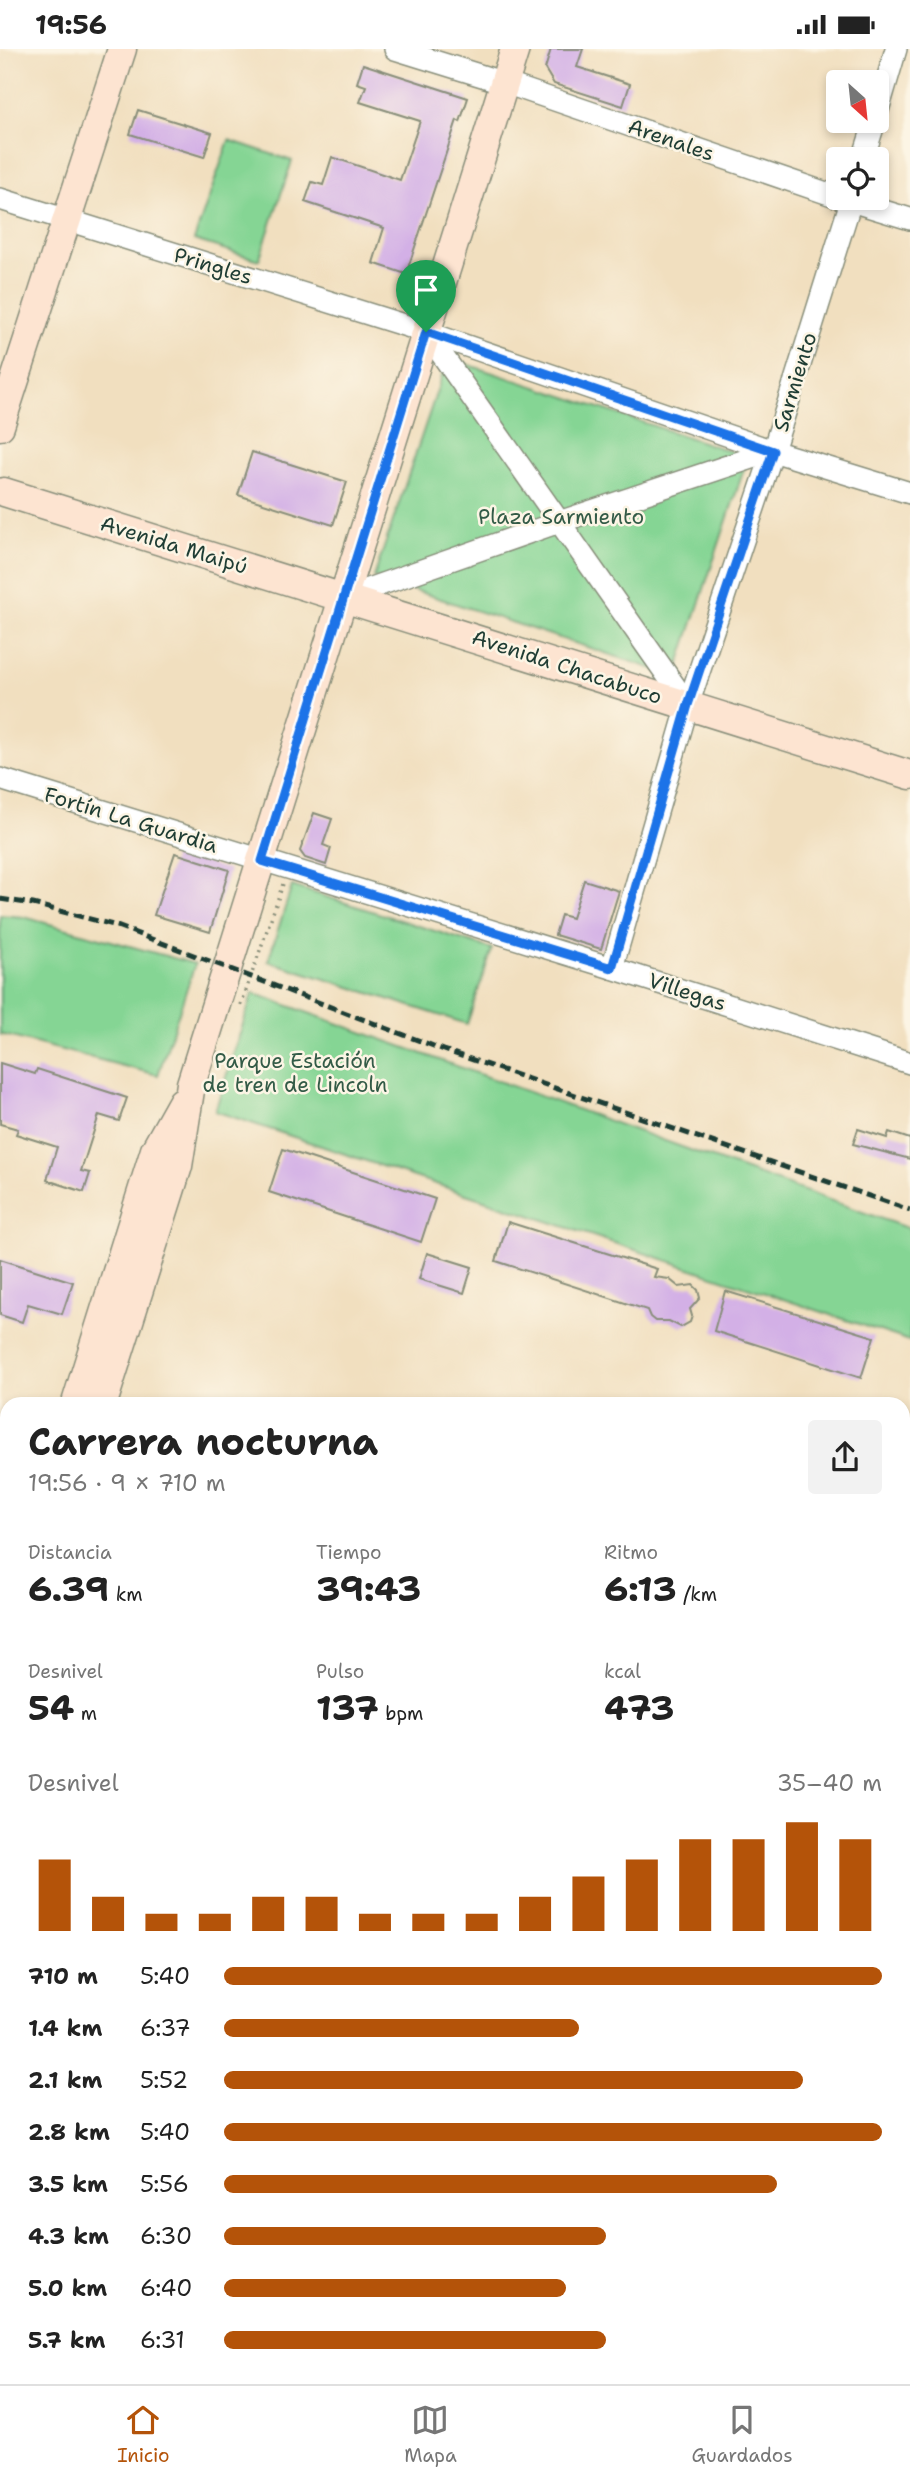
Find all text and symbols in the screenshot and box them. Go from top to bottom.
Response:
text: 19:56 [35,7,107,42]
north arrow [826,70,889,133]
map controls [826,70,889,210]
street label: Arenales [624,112,718,168]
button: locate [826,147,889,210]
street label: Pringles [170,241,256,291]
pin [396,260,456,332]
icon: arrive [407,271,445,309]
street label: Sarmiento [767,329,823,435]
park label: Plaza Sarmiento [478,503,644,531]
street label: Avenida Maipú [97,509,251,581]
street label: Avenida Chacabuco [468,623,666,711]
street label: Fortín La Guardia [41,780,221,860]
street label: Villegas [644,966,730,1018]
park label: Parque Estación de tren de Lincoln [203,1047,388,1099]
text: Carrera nocturna [28,1416,378,1467]
button: share [808,1420,882,1494]
text: 19:56 · 9 × 710 m [28,1468,226,1498]
text: Distancia [28,1540,112,1565]
text: Tiempo [316,1540,382,1565]
text: Ritmo [604,1540,658,1565]
text: 6.39 [28,1565,109,1612]
text: 39:43 [316,1565,421,1612]
text: 6:13 [604,1565,677,1612]
text: km [109,1582,143,1607]
text: /km [677,1582,717,1607]
text: Desnivel [28,1659,103,1684]
text: Pulso [316,1659,364,1684]
text: kcal [604,1659,641,1684]
text: 54 [28,1684,74,1731]
text: 137 [316,1684,379,1731]
text: 473 [604,1684,675,1731]
text: m [74,1701,97,1726]
text: bpm [379,1701,423,1726]
text: Desnivel [28,1768,119,1798]
text: 35–40 m [777,1768,882,1798]
text: 710 m [28,1961,98,1991]
text: 5:40 [140,1961,190,1991]
text: 1.4 km [28,2013,102,2043]
text: 6:37 [140,2013,191,2043]
text: 2.1 km [28,2065,102,2095]
text: 5:52 [140,2065,188,2095]
text: 2.8 km [28,2117,110,2147]
text: 5:40 [140,2117,190,2147]
text: 3.5 km [28,2169,108,2199]
text: 5:56 [140,2169,189,2199]
text: 4.3 km [28,2221,109,2251]
text: 6:30 [140,2221,192,2251]
text: 5.0 km [28,2273,107,2303]
text: 6:40 [140,2273,192,2303]
text: 5.7 km [28,2325,105,2355]
text: 6:31 [140,2325,185,2355]
tab: Inicio [117,2401,170,2468]
tab: Mapa [404,2401,457,2468]
tab: Guardados [691,2401,793,2468]

